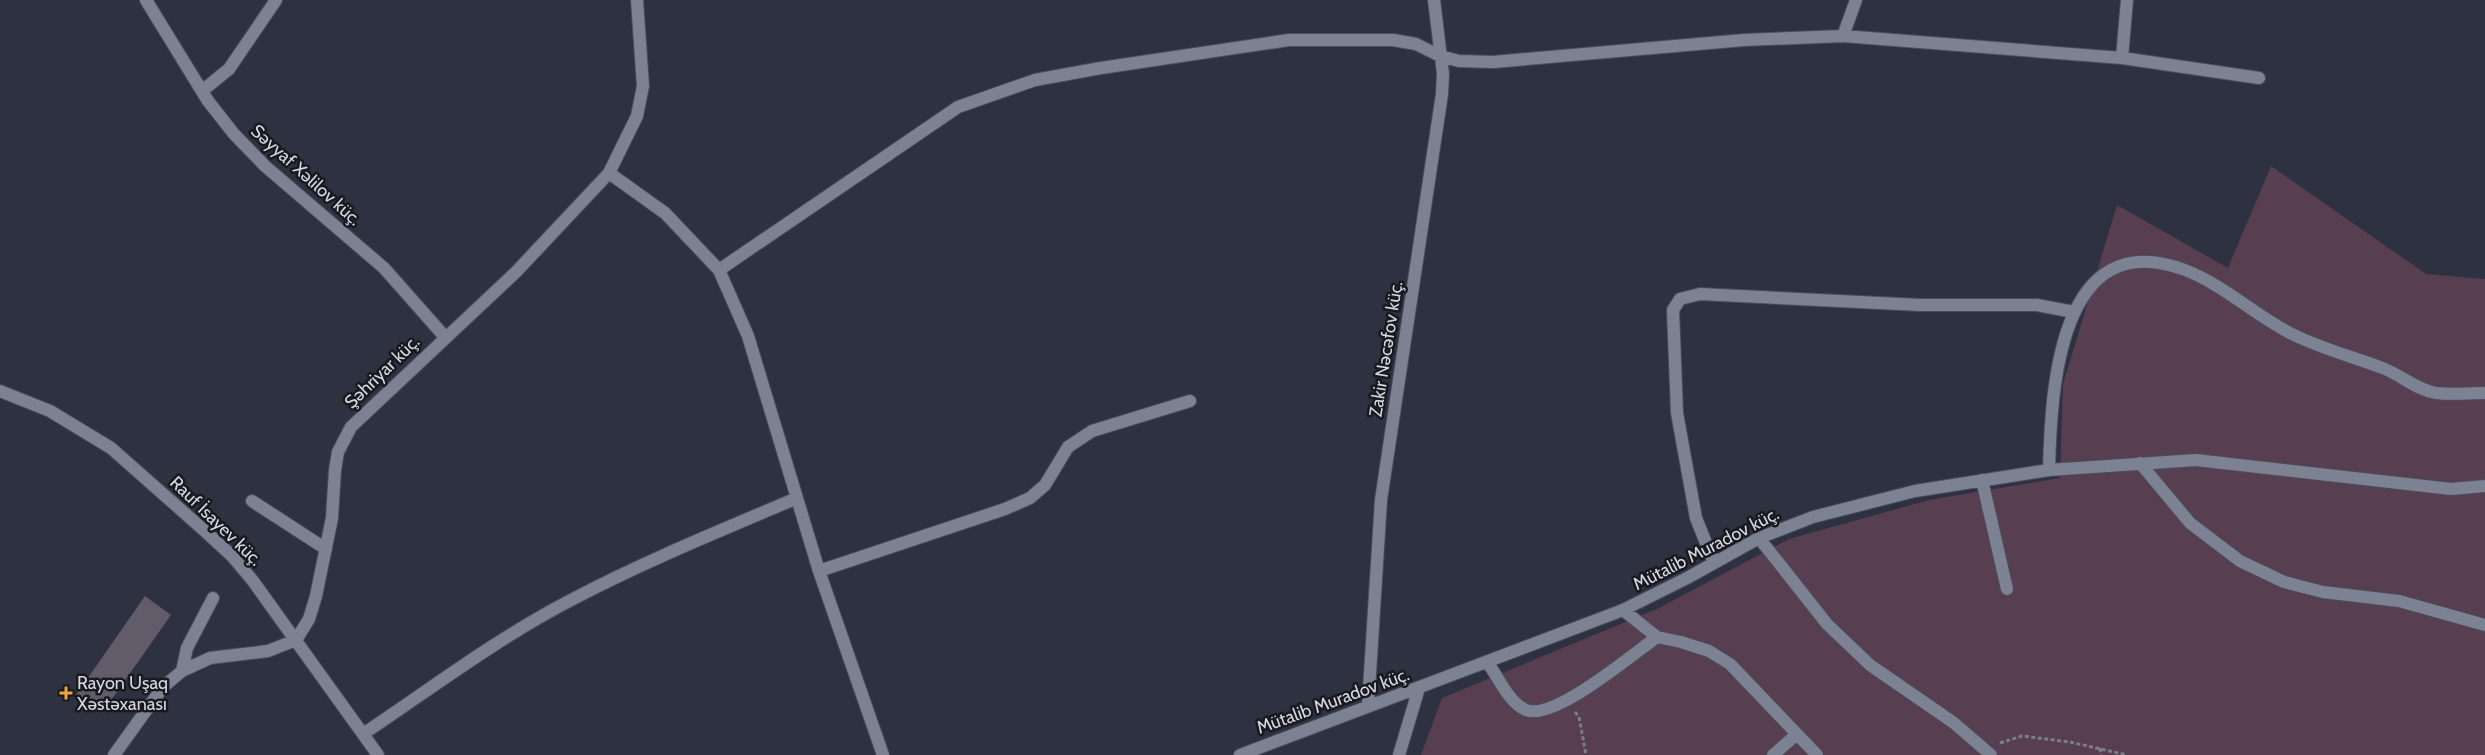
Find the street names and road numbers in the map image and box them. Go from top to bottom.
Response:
street label: Səyyaf Xəlilov küç. [246,120,366,230]
street label: Zakir Nəcəfov küç. [1364,280,1408,418]
street label: Şəhriyar küç. [340,331,424,413]
street label: Rauf İsayev küç. [165,472,267,570]
street label: Mütalib Muradov küç. [1629,503,1783,595]
street label: Mütalib Muradov küç. [1254,663,1412,739]

